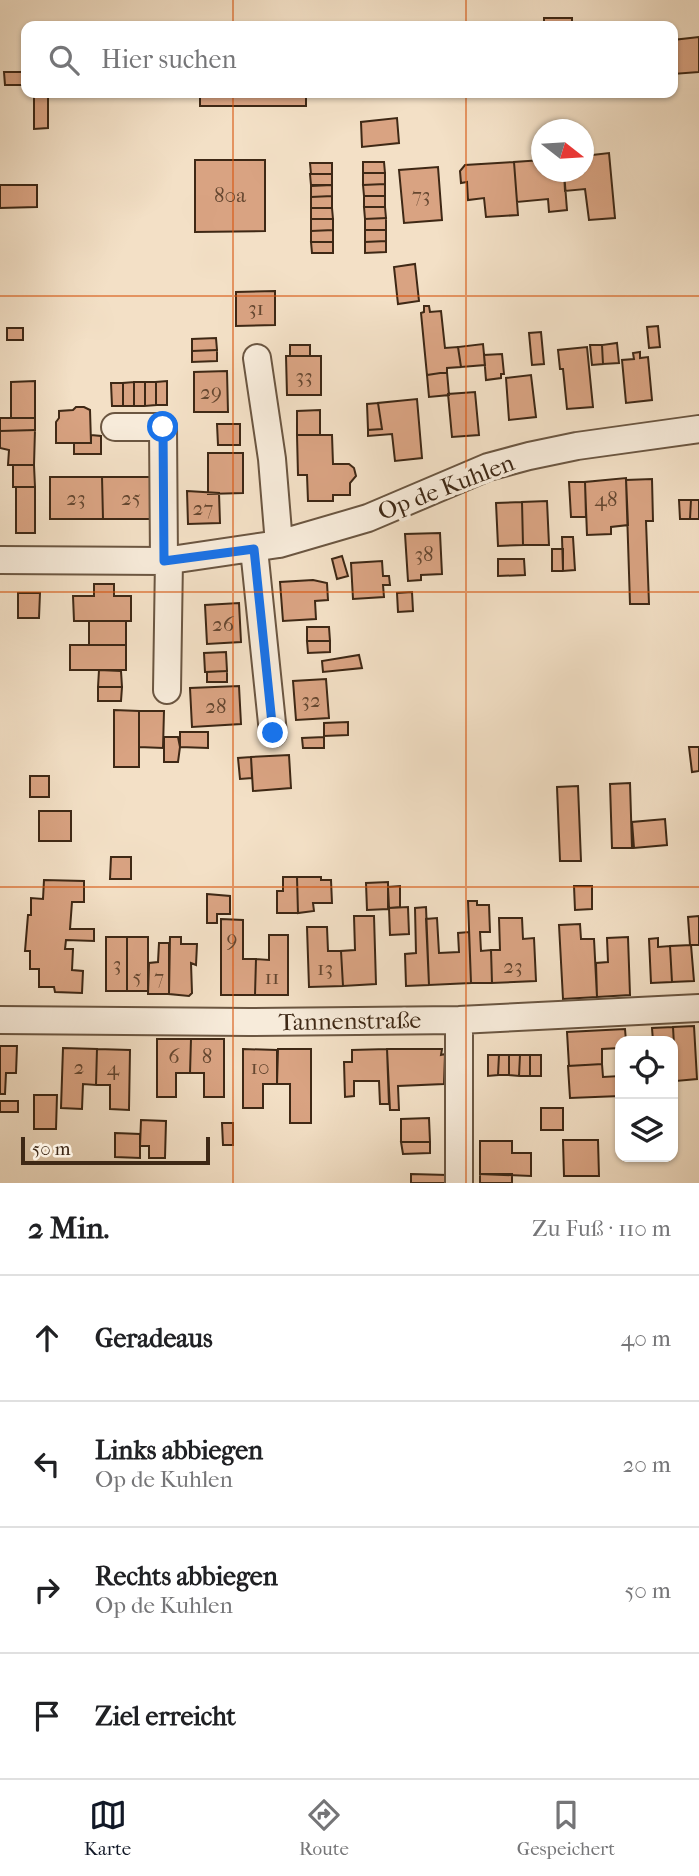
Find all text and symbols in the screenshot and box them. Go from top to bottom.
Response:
search box [21,21,678,98]
icon: search [45,41,83,79]
text: Hier suchen [101,44,237,75]
north arrow [531,119,594,182]
house number: 80a [214,183,246,207]
house number: 73 [412,183,430,207]
house number: 31 [248,296,264,320]
house number: 33 [295,364,313,388]
house number: 29 [200,380,222,404]
route start [147,411,178,442]
street label: Op de Kuhlen [374,448,518,526]
house number: 23 [66,486,86,510]
house number: 25 [121,486,141,510]
house number: 48 [595,487,617,511]
house number: 27 [193,496,213,520]
house number: 38 [414,542,434,566]
house number: 26 [212,612,235,636]
house number: 32 [301,688,321,712]
house number: 28 [205,694,227,718]
route end [257,717,288,748]
house number: 9 [226,927,238,951]
house number: 3 [113,952,121,976]
house number: 23 [503,954,523,978]
house number: 13 [317,956,333,980]
house number: 5 [132,965,142,989]
house number: 7 [154,965,164,989]
house number: 11 [265,965,280,989]
street label: Tannenstraße [278,1006,422,1036]
map controls [615,1036,678,1162]
button: locate [615,1036,678,1099]
house number: 6 [168,1044,180,1068]
house number: 8 [202,1044,212,1068]
house number: 2 [74,1055,85,1079]
house number: 10 [251,1055,269,1079]
house number: 4 [107,1056,120,1080]
button: layers [615,1099,678,1162]
scale bar [21,1134,210,1166]
text: 50 m [32,1138,71,1160]
text: 2 Min. [28,1211,109,1246]
text: Zu Fuß · 110 m [532,1215,671,1242]
icon: ahead [28,1319,66,1357]
text: Geradeaus [95,1323,213,1354]
text: 40 m [621,1325,671,1352]
text: Links abbiegen [95,1435,263,1466]
icon: left [28,1445,66,1483]
text: 20 m [622,1451,671,1478]
text: Op de Kuhlen [95,1466,233,1493]
text: Rechts abbiegen [95,1561,278,1592]
icon: right [28,1571,66,1609]
text: 50 m [624,1577,671,1604]
text: Op de Kuhlen [95,1592,233,1619]
icon: arrive [28,1697,66,1735]
text: Ziel erreicht [95,1701,236,1732]
tab: Karte [84,1796,131,1860]
tab: Route [299,1796,349,1860]
tab: Gespeichert [517,1796,615,1860]

